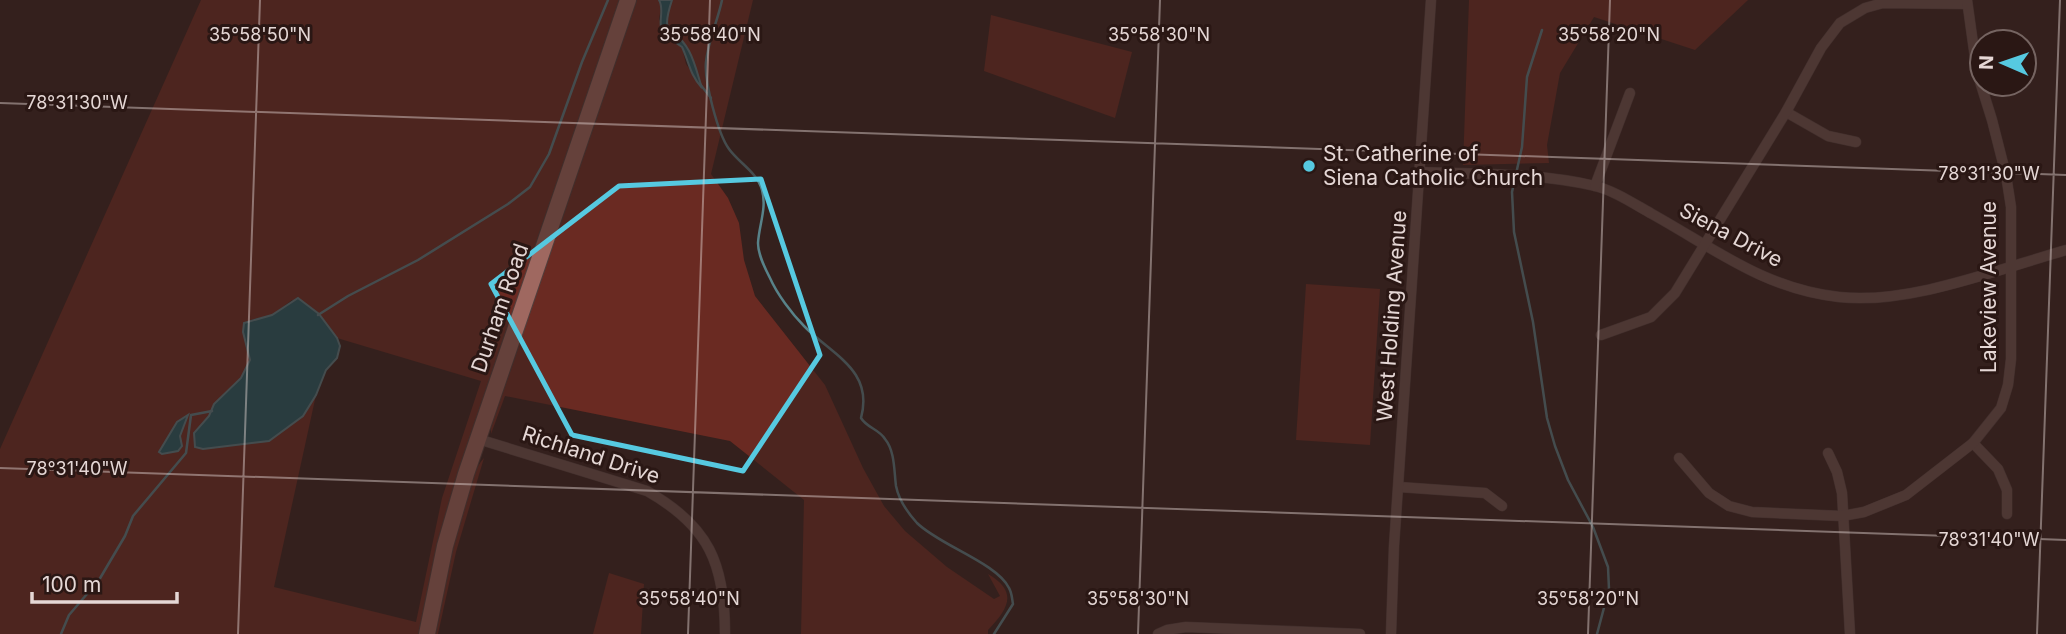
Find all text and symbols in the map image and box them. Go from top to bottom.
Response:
text: 35°58'50"N [209,24,311,45]
text: 35°58'40"N [659,24,761,45]
text: 35°58'30"N [1108,24,1210,45]
text: 35°58'20"N [1558,24,1660,45]
north arrow [1968,28,2038,98]
text: N [1975,55,1998,70]
text: 78°31'30"W [26,92,128,113]
place label: St. Catherine of Siena Catholic Church [1323,141,1543,190]
marker: St. Catherine of Siena Catholic Church [1301,158,1317,174]
text: 78°31'30"W [1938,163,2040,184]
street label: Siena Drive [1675,197,1787,272]
street label: Lakeview Avenue [1976,201,2001,373]
street label: West Holding Avenue [1372,209,1411,423]
street label: Durham Road [466,240,533,376]
street label: Richland Drive [519,421,663,489]
text: 78°31'40"W [27,458,128,479]
text: 78°31'40"W [1939,529,2040,550]
scale bar [32,560,177,604]
text: 100 m [42,572,101,597]
text: 35°58'40"N [638,588,740,609]
text: 35°58'30"N [1087,588,1189,609]
text: 35°58'20"N [1537,588,1639,609]

